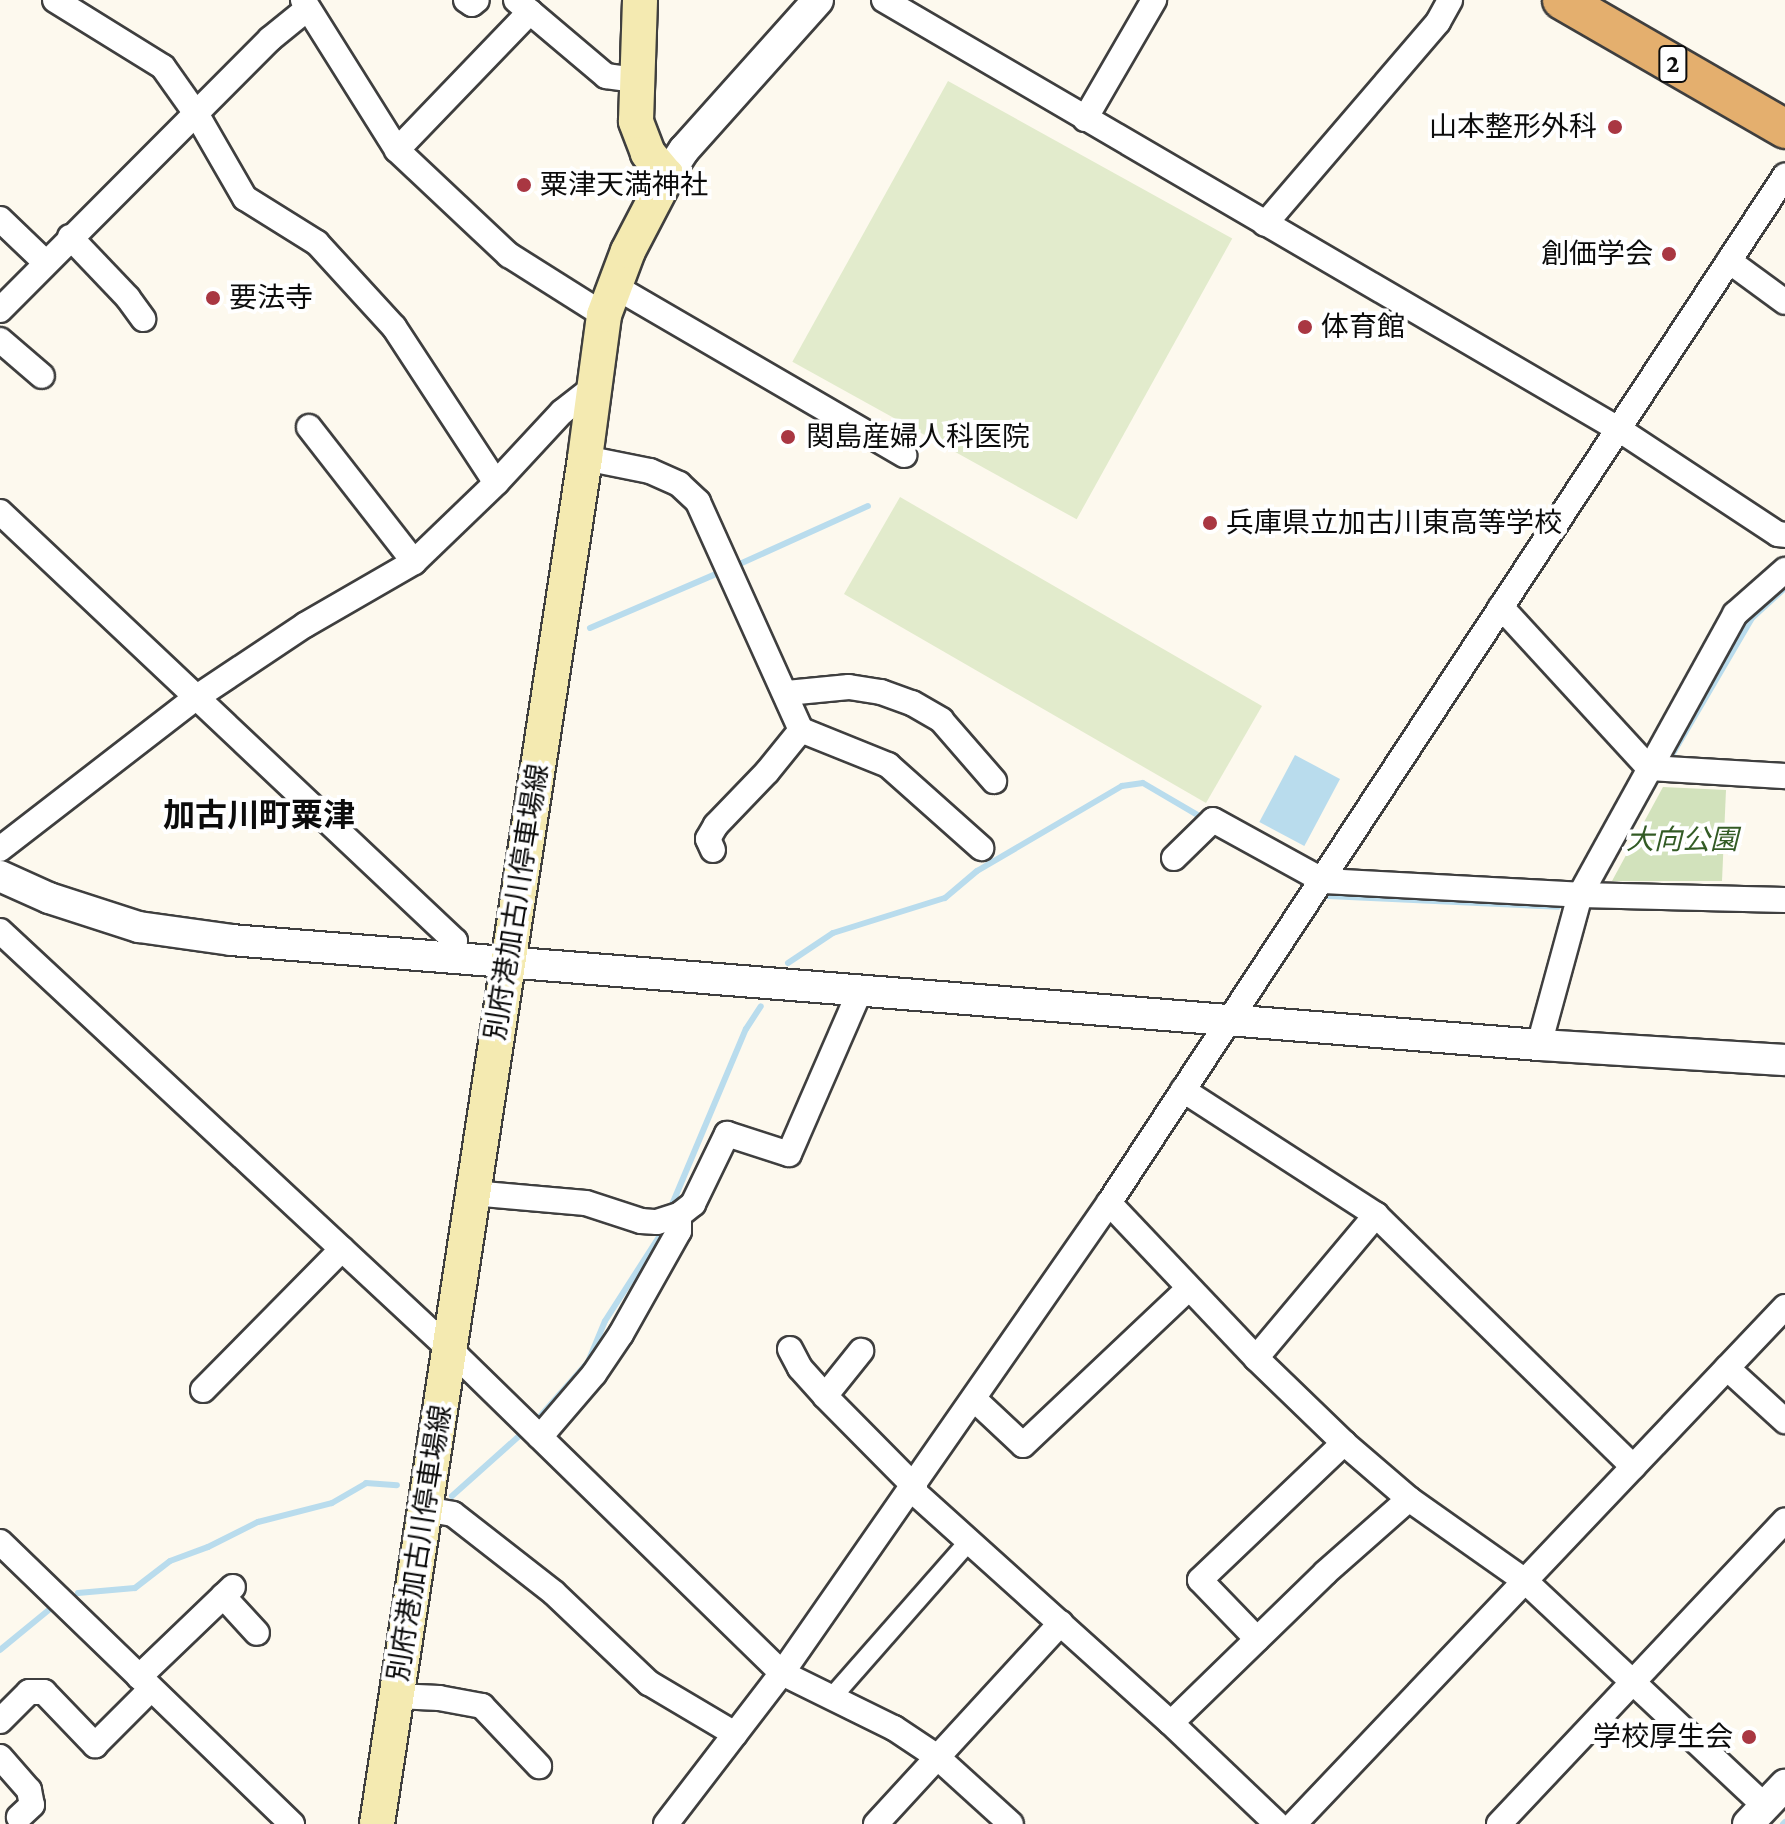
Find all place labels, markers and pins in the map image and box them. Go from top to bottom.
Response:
place label: 山本整形外科 [1429,110,1597,144]
marker: 山本整形外科 [1604,116,1626,138]
place label: 粟津天満神社 [540,168,708,202]
marker: 粟津天満神社 [515,176,533,194]
place label: 創価学会 [1541,237,1653,271]
marker: 創価学会 [1660,245,1678,263]
place label: 要法寺 [229,281,313,315]
marker: 要法寺 [204,289,222,307]
place label: 体育館 [1321,310,1405,344]
marker: 体育館 [1296,318,1314,336]
place label: 関島産婦人科医院 [806,420,1030,454]
marker: 関島産婦人科医院 [777,426,799,448]
place label: 兵庫県立加古川東高等学校 [1226,506,1562,540]
marker: 兵庫県立加古川東高等学校 [1201,514,1219,532]
place label: 学校厚生会 [1593,1720,1733,1754]
marker: 学校厚生会 [1740,1728,1758,1746]

